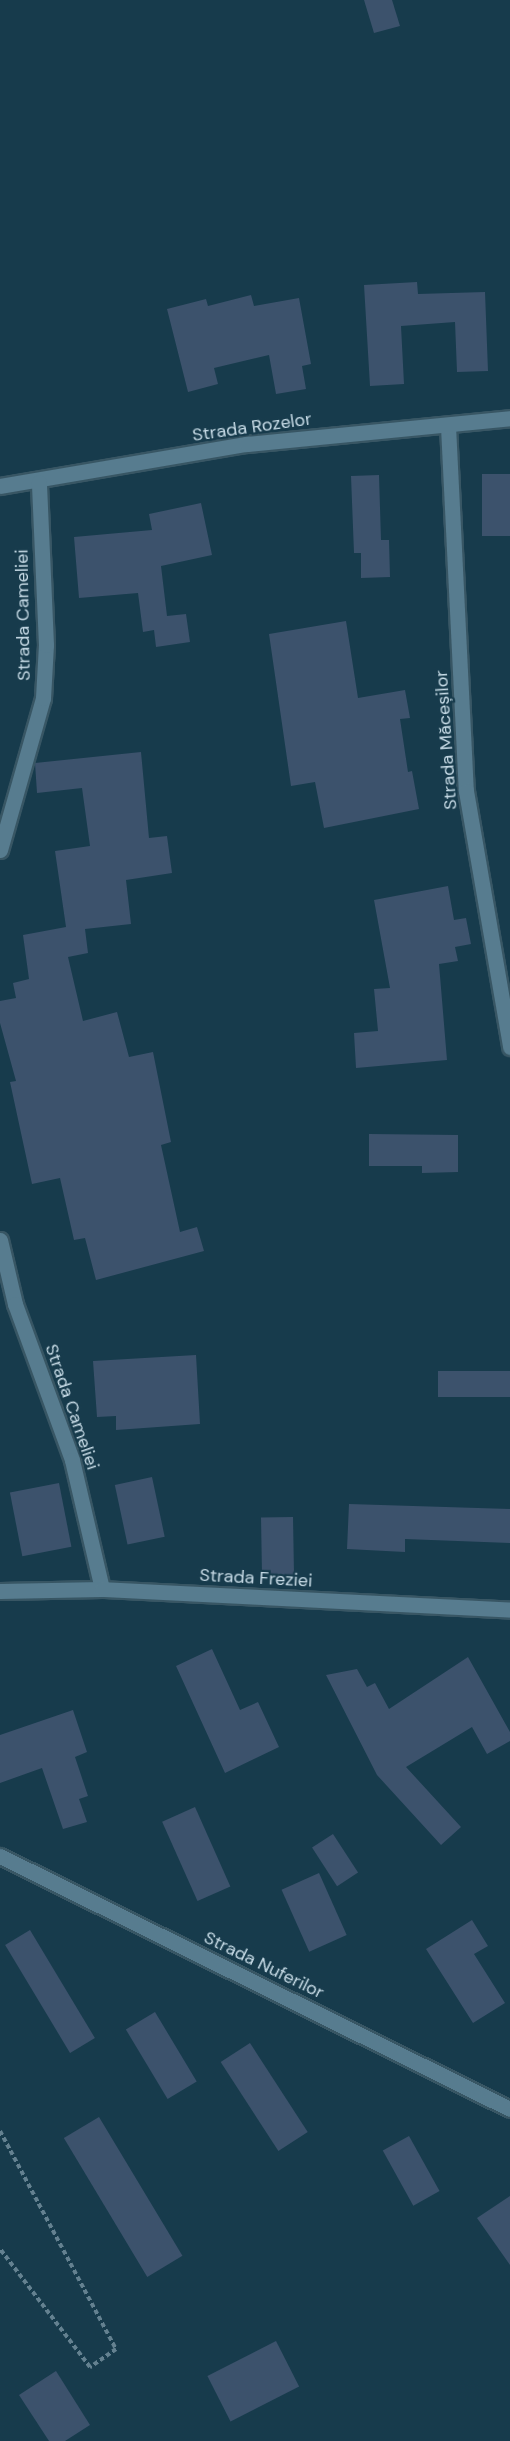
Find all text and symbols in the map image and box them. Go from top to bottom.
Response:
street label: Strada Rozelor [191,408,313,446]
street label: Strada Cameliei [11,549,35,681]
street label: Strada Măceșilor [430,669,462,811]
street label: Strada Cameliei [40,1341,104,1473]
street label: Strada Freziei [199,1564,313,1592]
street label: Strada Nuferilor [200,1927,328,2003]

